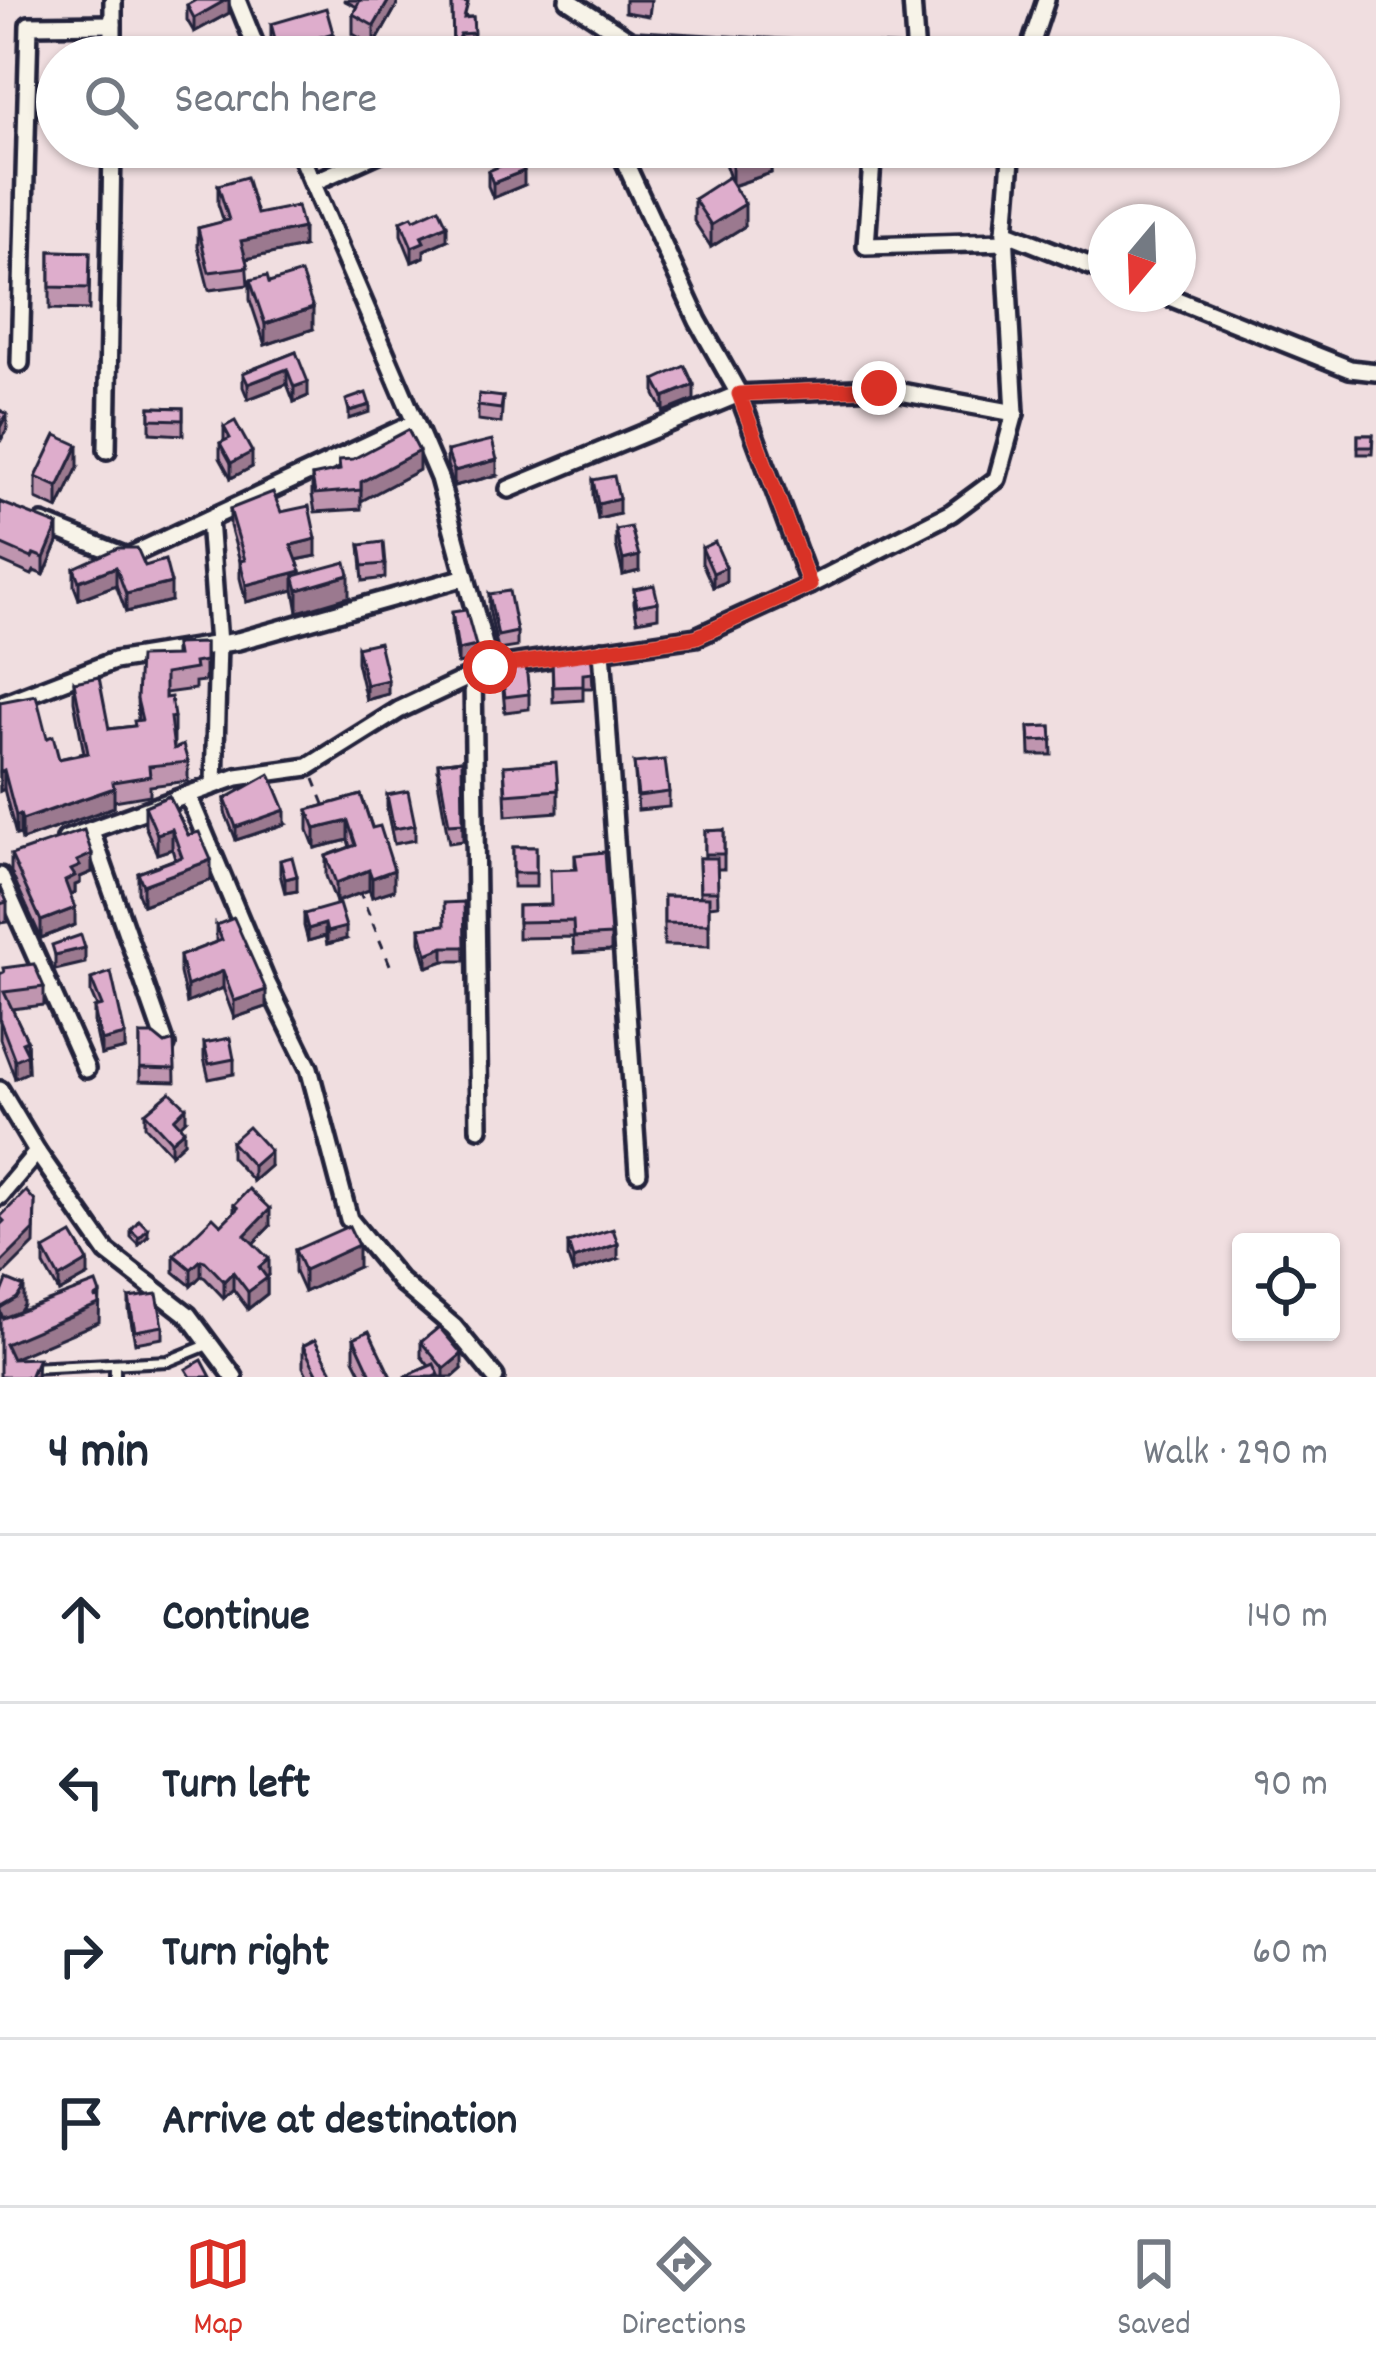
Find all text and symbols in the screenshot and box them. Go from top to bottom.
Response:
search box [36,36,1340,168]
icon: search [78,69,144,135]
text: Search here [174,70,377,134]
north arrow [1088,204,1196,312]
route end [852,361,906,415]
route start [463,640,517,694]
map controls [1232,1233,1340,1341]
button: locate [1232,1233,1340,1341]
text: 4 min [48,1419,149,1491]
text: Walk · 290 m [1143,1428,1328,1483]
icon: ahead [48,1586,114,1652]
text: Continue [162,1587,310,1651]
text: 140 m [1246,1591,1328,1646]
icon: left [48,1754,114,1820]
text: Turn left [162,1755,310,1819]
text: 90 m [1253,1759,1328,1814]
icon: right [48,1922,114,1988]
text: Turn right [162,1923,329,1987]
text: 60 m [1252,1927,1328,1982]
icon: arrive [48,2090,114,2156]
text: Arrive at destination [162,2091,517,2155]
tab: Map [185,2231,251,2350]
tab: Directions [622,2231,747,2350]
tab: Saved [1117,2231,1191,2350]

